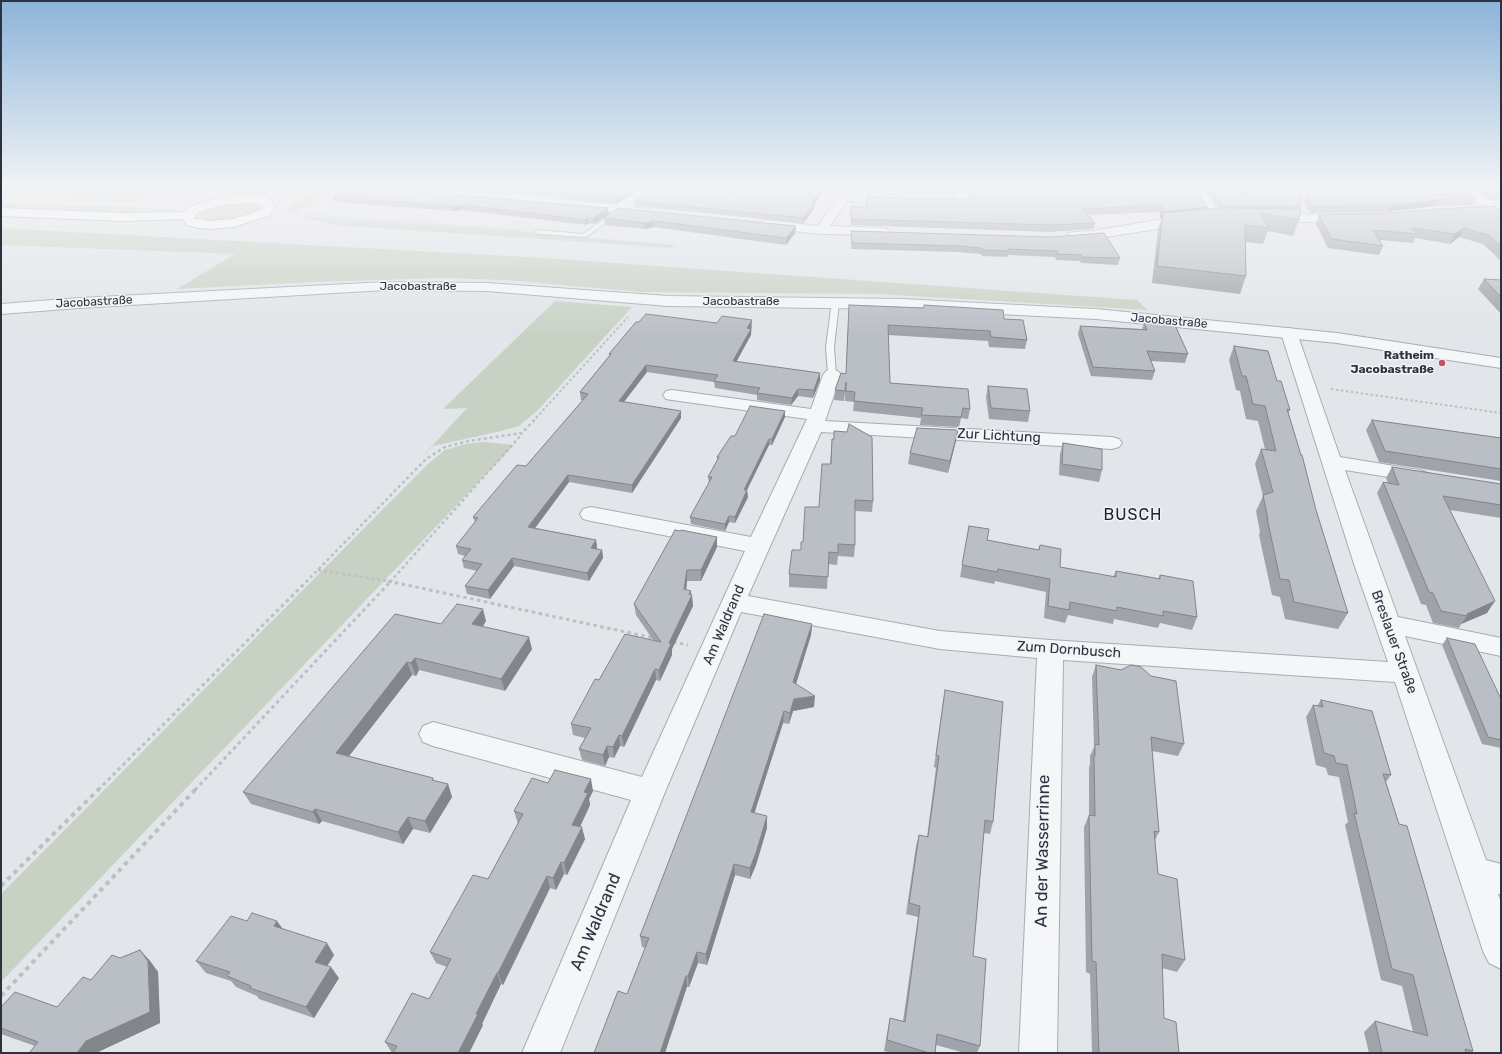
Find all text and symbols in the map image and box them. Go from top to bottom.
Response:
street label: Jacobastraße [379,280,457,294]
street label: Jacobastraße [55,293,133,311]
street label: Jacobastraße [702,295,780,309]
street label: Jacobastraße [1130,310,1208,332]
place label: Ratheim Jacobastraße [1350,349,1434,377]
marker: Ratheim Jacobastraße [1437,358,1447,368]
street label: Zur Lichtung [957,425,1041,447]
district label: BUSCH [1104,505,1162,525]
street label: Am Waldrand [700,582,748,668]
street label: Breslauer Straße [1367,588,1421,696]
street label: Zum Dornbusch [1016,638,1122,662]
street label: An der Wasserrinne [1031,774,1055,928]
street label: Am Waldrand [566,870,626,974]

